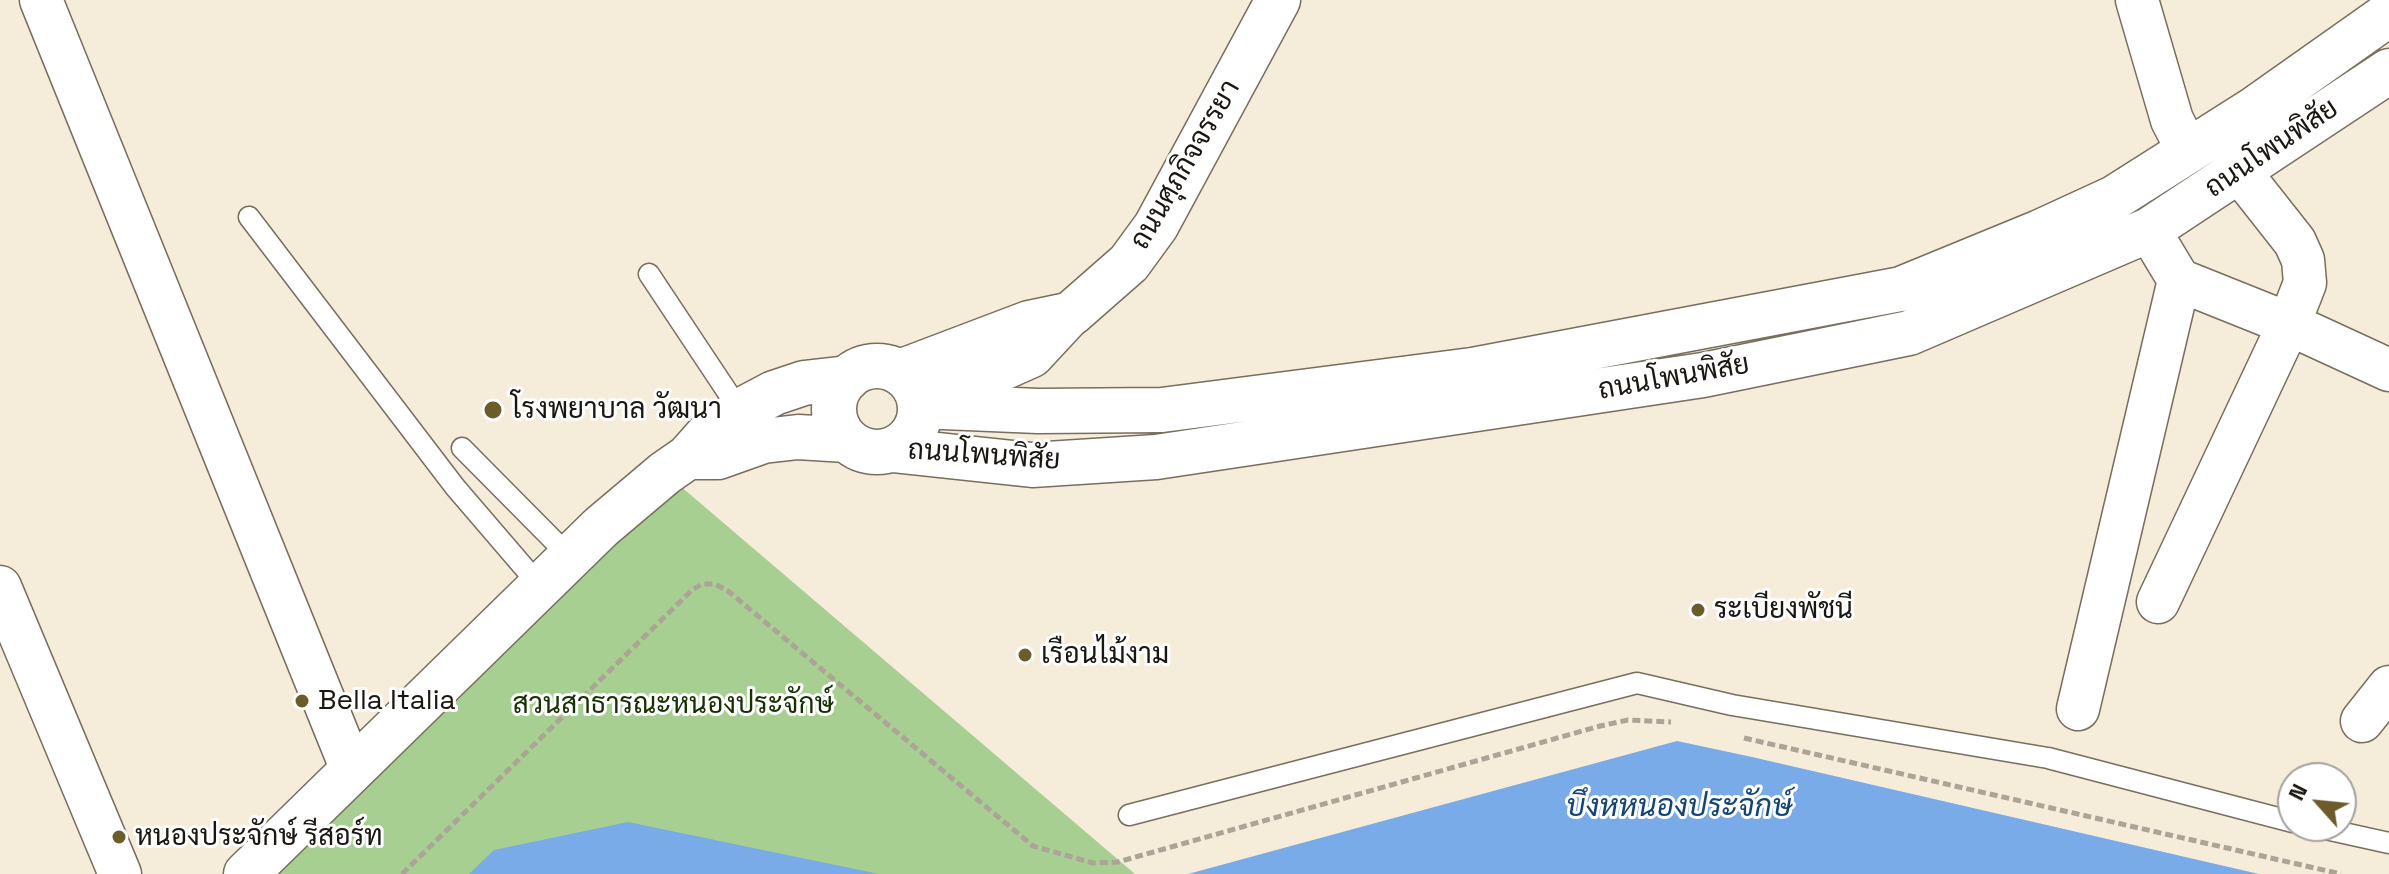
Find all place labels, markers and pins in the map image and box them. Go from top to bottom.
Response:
place label: โรงพยาบาล วัฒนา [511,393,722,427]
marker: โรงพยาบาล วัฒนา [482,399,504,421]
place label: ระเบียงพัชนี [1714,593,1853,627]
marker: ระเบียงพัชนี [1689,601,1707,619]
place label: เรือนไม้งาม [1041,638,1169,672]
marker: เรือนไม้งาม [1016,646,1034,664]
place label: Bella Italia [318,684,456,718]
marker: Bella Italia [293,692,311,710]
place label: หนองประจักษ์ รีสอร์ท [135,820,383,854]
marker: หนองประจักษ์ รีสอร์ท [110,828,128,846]

